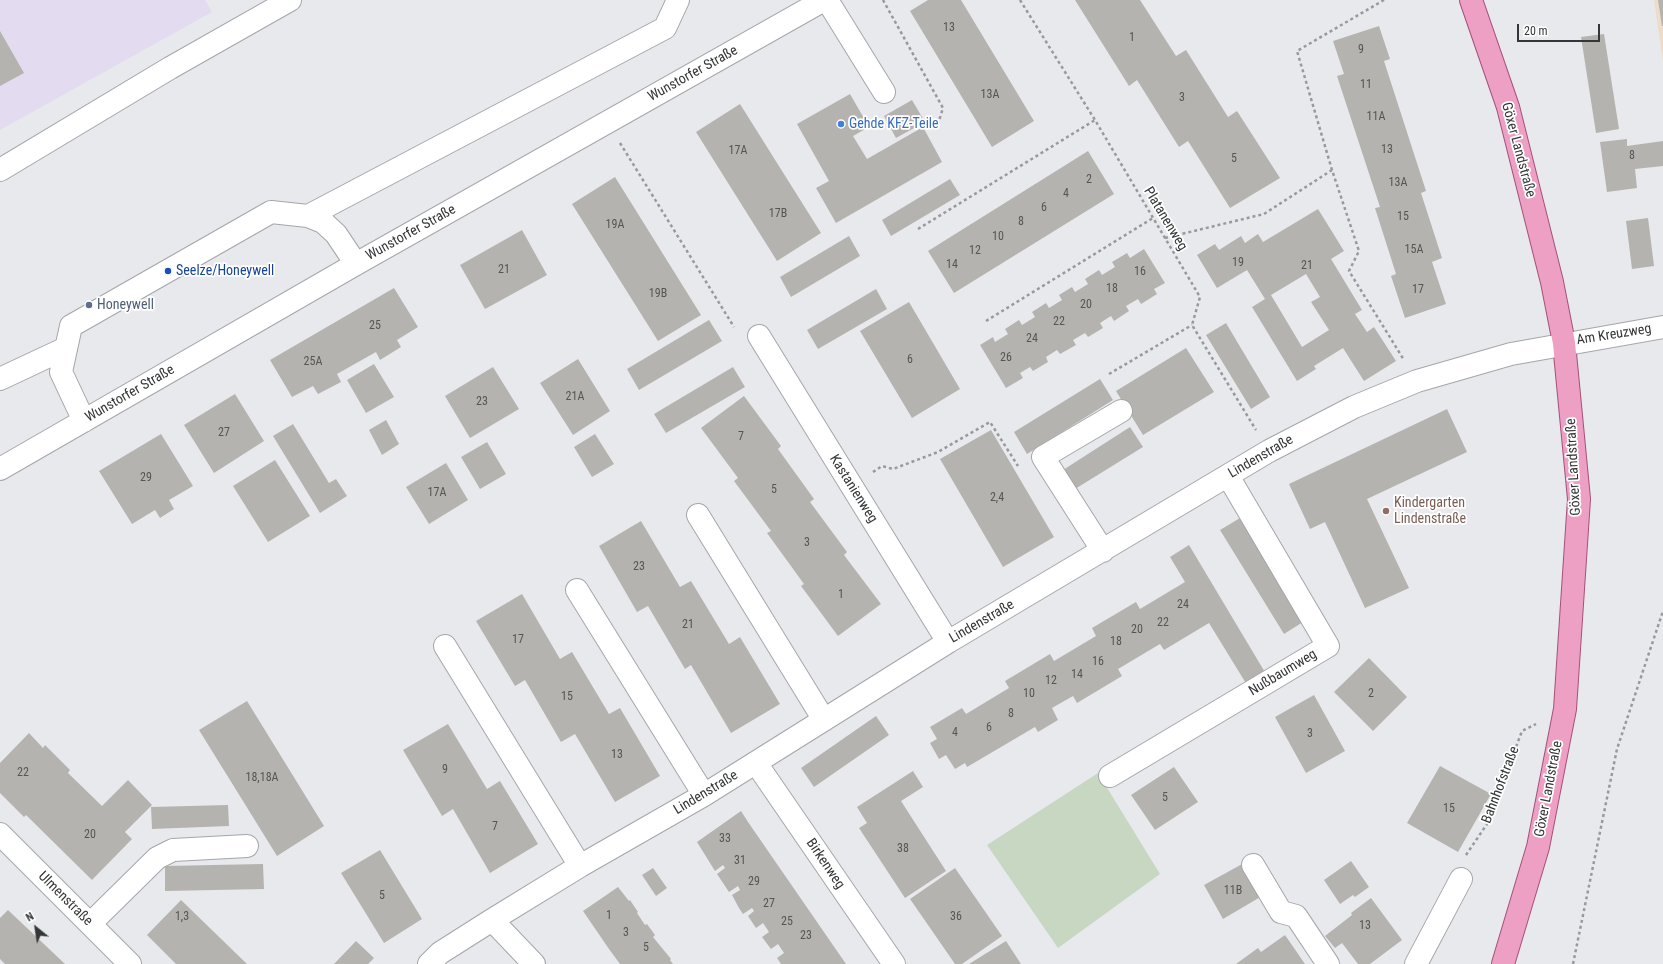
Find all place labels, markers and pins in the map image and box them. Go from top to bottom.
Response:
place label: Gehde KFZ-Teile [849,116,939,132]
marker: Gehde KFZ-Teile [836,119,846,129]
place label: Seelze/Honeywell [176,263,274,279]
marker: Seelze/Honeywell [163,266,173,276]
place label: Honeywell [97,297,154,313]
marker: Honeywell [84,300,94,310]
place label: Kindergarten Lindenstraße [1394,495,1466,528]
marker: Kindergarten Lindenstraße [1381,506,1391,516]

